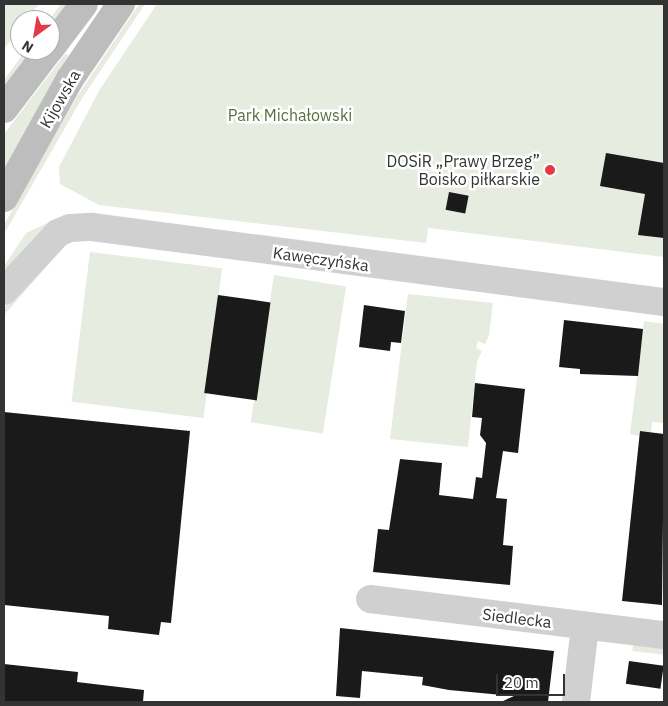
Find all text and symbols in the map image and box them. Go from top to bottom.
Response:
north arrow [10,10,60,60]
text: N [19,37,37,57]
street label: Kijowska [36,67,84,131]
park label: Park Michałowski [228,105,352,125]
place label: DOSiR „Prawy Brzeg” Boisko piłkarskie [386,151,540,189]
marker: DOSiR „Prawy Brzeg” Boisko piłkarskie [544,164,556,176]
street label: Kawęczyńska [272,243,370,275]
street label: Siedlecka [481,604,553,632]
scale bar [498,664,567,696]
text: 20 m [504,673,539,692]

